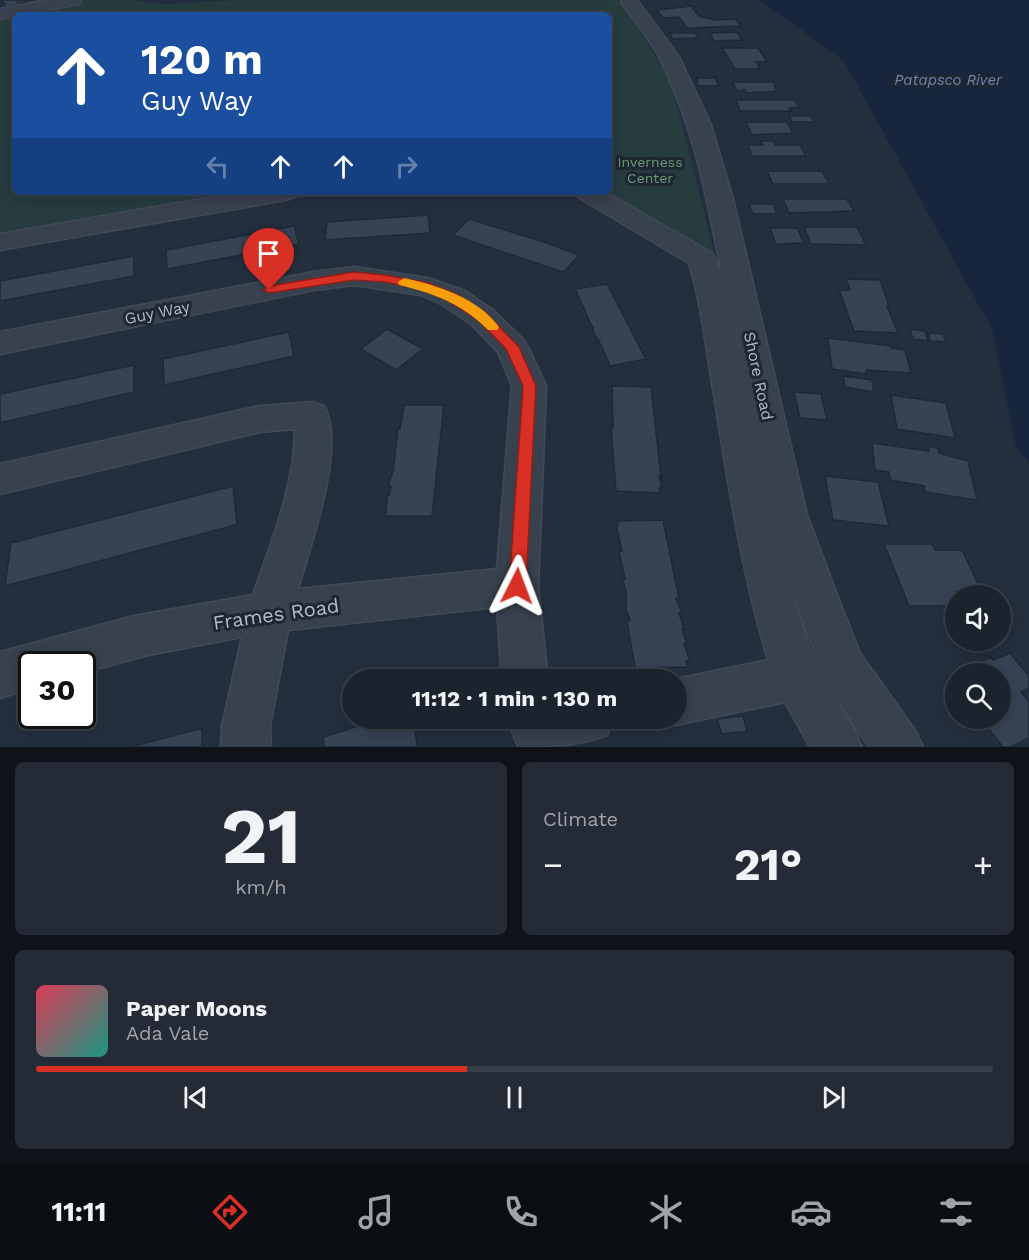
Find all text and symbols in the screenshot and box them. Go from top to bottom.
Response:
text: 120 m [141,35,263,84]
icon: ahead [42,36,120,114]
water label: Patapsco River [894,71,1003,89]
text: Guy Way [141,85,252,117]
icon: left [201,150,234,183]
icon: ahead [264,150,297,183]
icon: ahead [327,150,360,183]
icon: right [390,150,423,183]
park label: Inverness Center [617,154,683,186]
pin [243,228,294,290]
icon: arrive [252,237,285,270]
street label: Guy Way [123,297,192,328]
street label: Shore Road [740,330,777,422]
position arrow [485,554,549,618]
map controls [945,585,1011,729]
button: sound [945,585,1011,651]
street label: Frames Road [211,593,341,635]
speed limit sign: 30 [18,651,96,729]
button: search [945,663,1011,729]
text: 11:12 · 1 min · 130 m [412,686,617,711]
text: 21 [221,790,301,882]
text: Climate [543,807,618,831]
text: 21° [734,838,802,891]
text: − [543,845,563,884]
text: + [973,845,993,884]
text: km/h [235,875,287,899]
text: Paper Moons [126,996,267,1021]
text: Ada Vale [126,1021,209,1045]
icon: previous [179,1081,212,1114]
icon: pause [498,1081,531,1114]
icon: next [817,1081,850,1114]
icon: directions [209,1191,251,1233]
icon: music [355,1191,397,1233]
icon: phone [500,1191,542,1233]
icon: climate [645,1191,687,1233]
icon: car [790,1191,832,1233]
icon: filters [935,1191,977,1233]
text: 11:11 [52,1196,106,1228]

